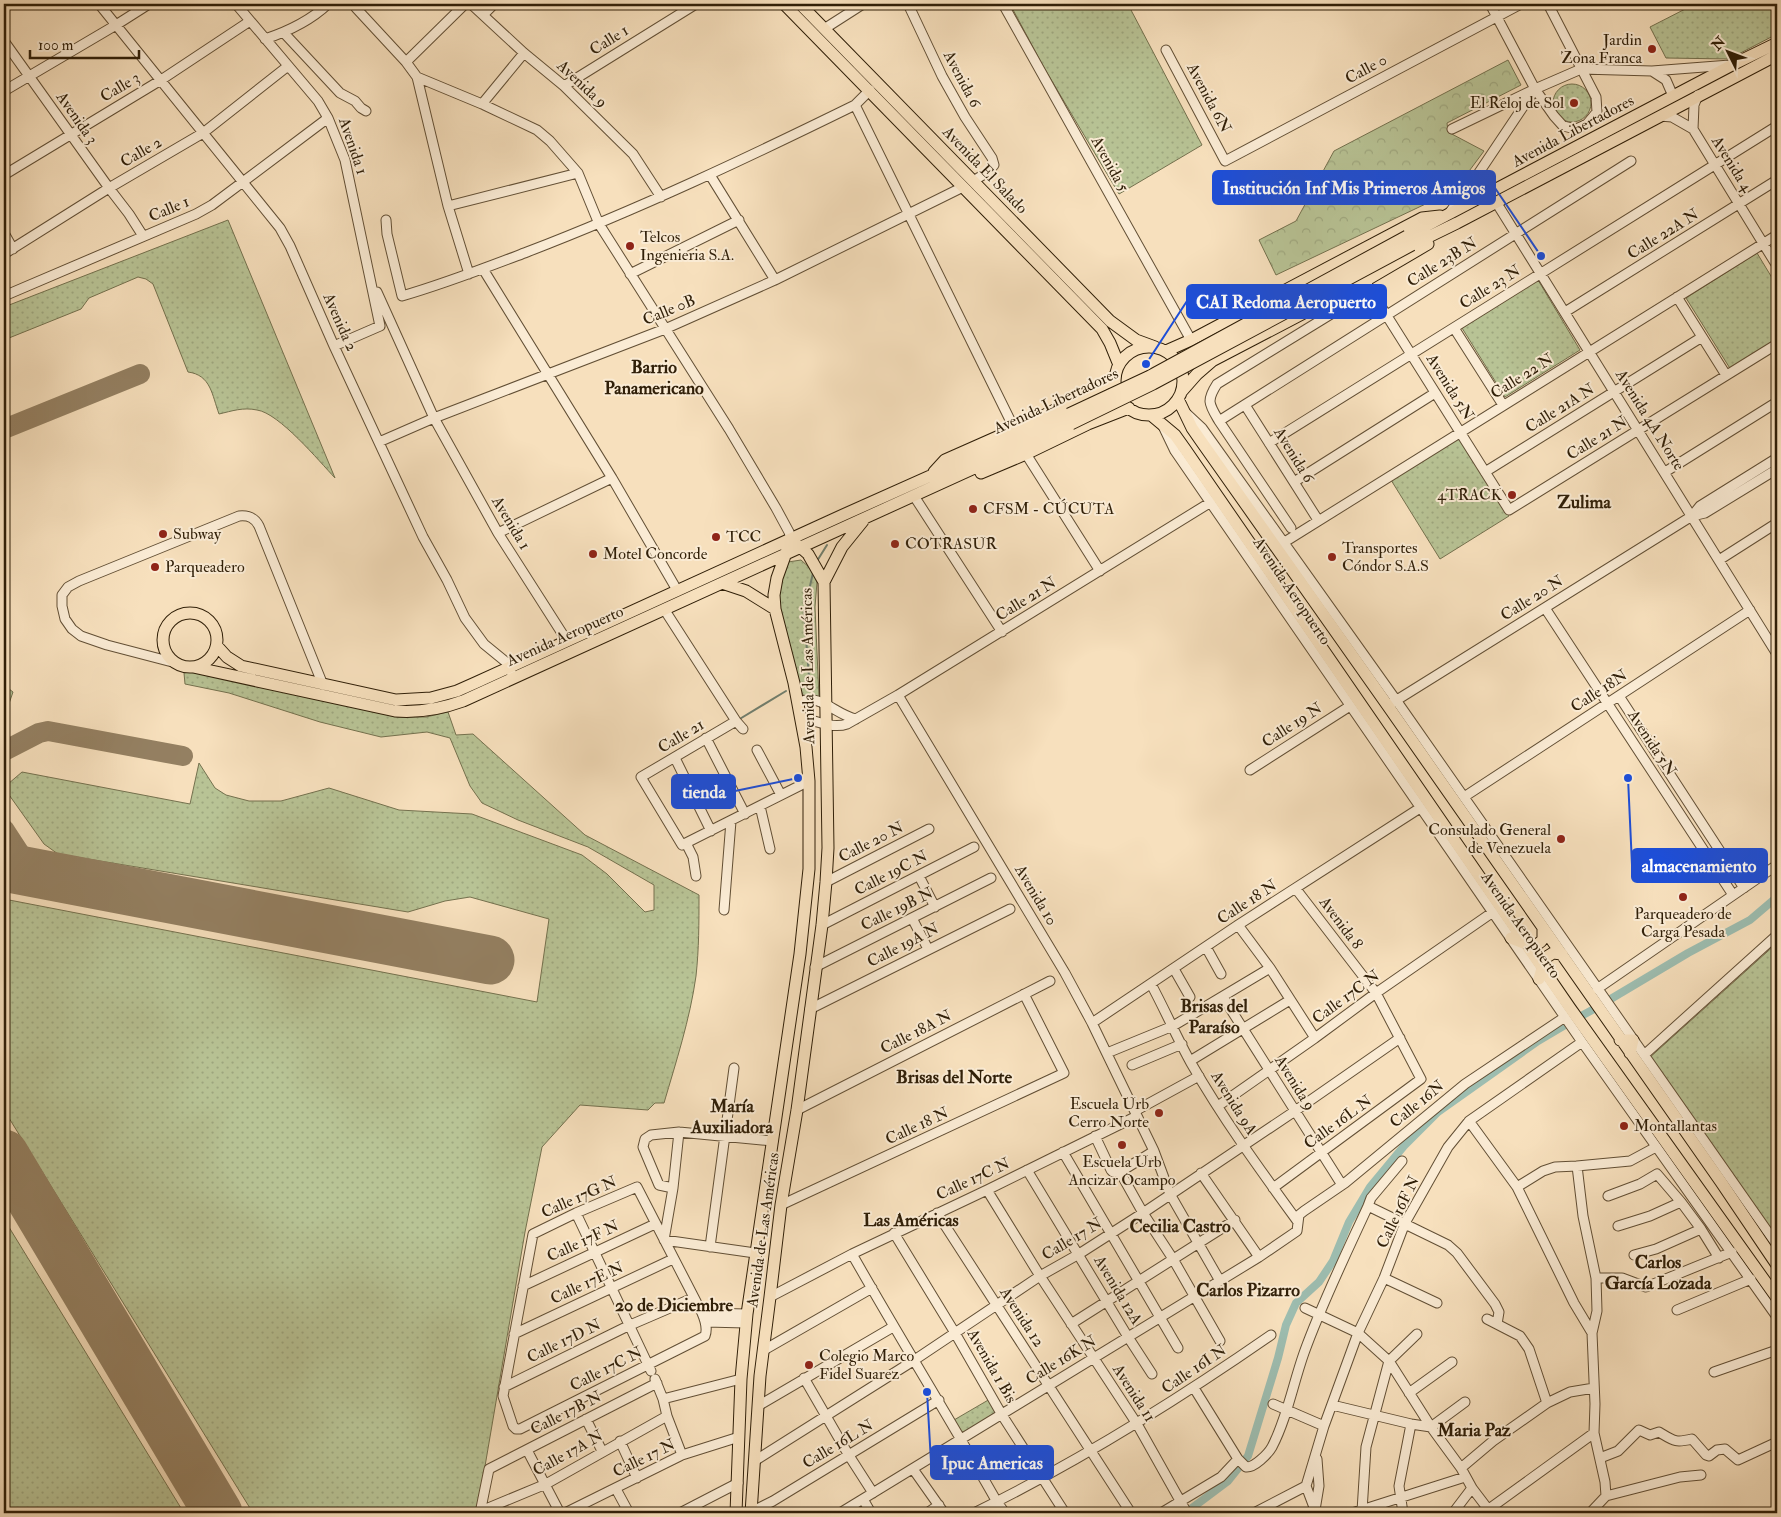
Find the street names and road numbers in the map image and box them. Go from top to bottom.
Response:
street label: Calle 1 [586,20,632,60]
street label: Avenida 6 [938,46,986,112]
street label: Calle 0 [1342,50,1390,88]
street label: Avenida 9 [552,55,611,112]
street label: Avenida 6N [1182,59,1236,137]
street label: Calle 3 [97,67,143,107]
street label: Avenida 3 [51,87,102,148]
street label: Avenida Libertadores [1508,90,1637,172]
street label: Avenida 1 [334,114,372,177]
street label: Avenida El Salado [937,121,1032,218]
street label: Calle 2 [117,132,165,172]
street label: Avenida 5 [1086,132,1133,195]
street label: Avenida 4 [1707,132,1758,197]
street label: Calle 1 [146,192,192,226]
street label: Calle 22A N [1624,204,1703,264]
street label: Calle 23B N [1403,232,1481,291]
street label: Calle 23 N [1456,260,1525,314]
street label: Avenida 2 [318,289,362,354]
street label: Calle 0B [640,290,698,330]
street label: Avenida 5N [1421,349,1479,425]
street label: Calle 22 N [1487,349,1558,403]
street label: Avenida Libertadores [990,363,1121,439]
street label: Avenida 4A Norte [1610,365,1689,474]
street label: Calle 21A N [1522,378,1599,437]
street label: Calle 21 N [1563,411,1632,464]
street label: Avenida 6 [1269,423,1319,487]
street label: Avenida 1 [487,492,535,554]
street label: Avenida Aeropuerto [1247,532,1336,650]
street label: Calle 20 N [1497,571,1568,625]
street label: Calle 21 N [992,572,1061,625]
street label: Avenida de Las Américas [797,588,819,745]
street label: Avenida Aeropuerto [503,601,627,672]
street label: Calle 18N [1567,665,1632,717]
street label: Calle 19 N [1258,698,1327,752]
street label: Avenida 5N [1623,705,1681,780]
street label: Calle 21 [654,714,708,758]
street label: Calle 20 N [835,817,908,867]
street label: Calle 19C N [851,846,932,900]
street label: Avenida 10 [1010,860,1062,929]
street label: Avenida Aeropuerto [1475,867,1565,983]
street label: Calle 18 N [1213,875,1281,929]
street label: Calle 19B N [857,883,937,935]
street label: Avenida 8 [1314,892,1368,954]
street label: Calle 19A N [864,918,943,972]
street label: Calle 17C N [1308,965,1384,1028]
street label: Calle 18A N [877,1005,956,1059]
street label: Avenida 9 [1270,1051,1320,1114]
street label: Avenida 9A [1206,1066,1262,1139]
street label: Calle 16N [1386,1076,1449,1132]
street label: Calle 16L N [1300,1090,1377,1153]
street label: Calle 18 N [882,1102,952,1149]
street label: Avenida de Las Américas [742,1151,784,1310]
street label: Calle 17C N [933,1153,1014,1205]
street label: Calle 17G N [538,1171,621,1223]
street label: Calle 16F N [1372,1172,1424,1251]
street label: Calle 17 N [1038,1213,1107,1265]
street label: Calle 17F N [544,1215,623,1266]
street label: Avenida 12A [1089,1251,1147,1328]
street label: Calle 17E N [547,1257,627,1309]
street label: Avenida 12 [995,1282,1049,1351]
street label: Calle 17D N [524,1314,605,1368]
street label: Avenida 1 Bis [962,1324,1021,1407]
street label: Calle 16K N [1022,1331,1101,1389]
street label: Calle 16I N [1158,1340,1231,1398]
street label: Calle 17C N [566,1342,646,1396]
street label: Avenida 11 [1107,1360,1160,1426]
street label: Calle 17B N [527,1386,606,1440]
street label: Calle 16L N [799,1415,878,1473]
street label: Calle 17A N [529,1425,607,1480]
street label: Calle 17 N [609,1434,679,1482]

